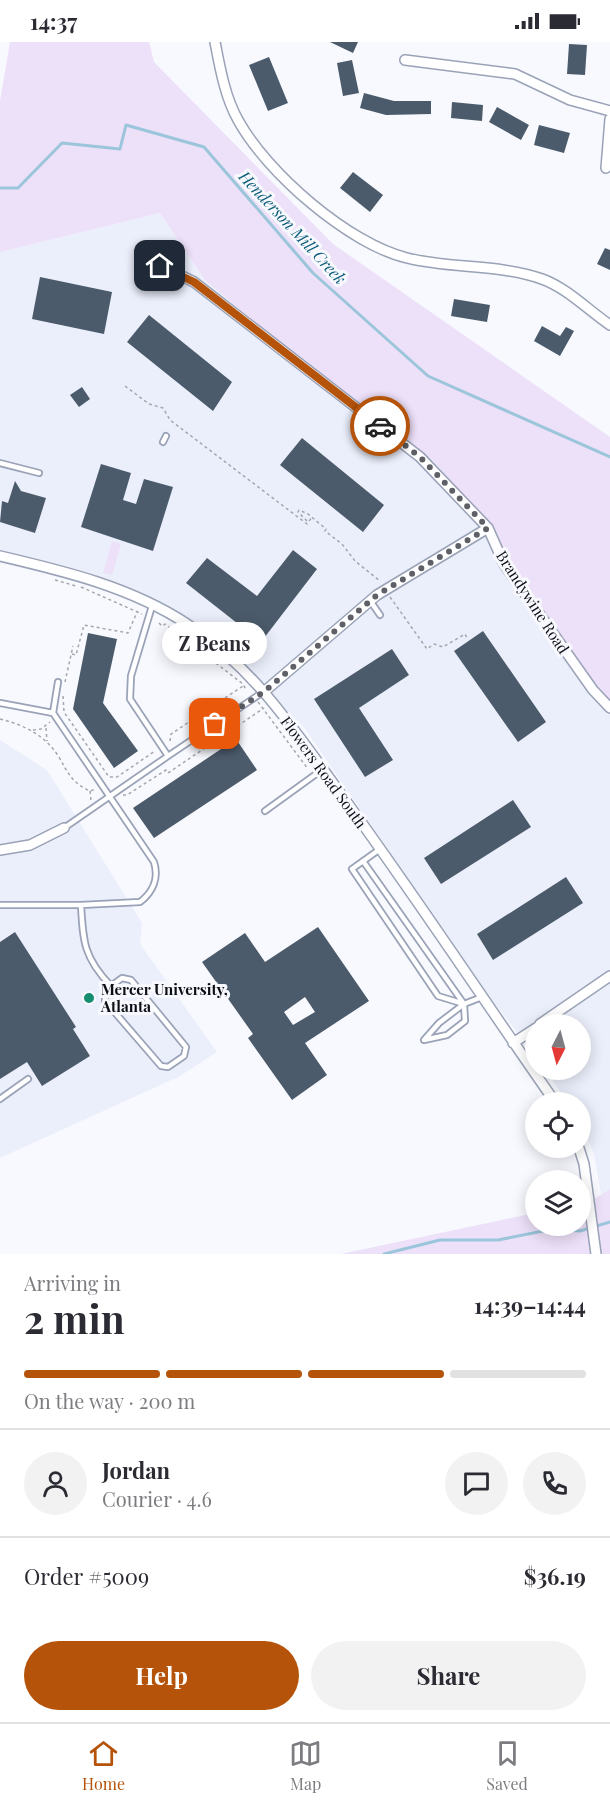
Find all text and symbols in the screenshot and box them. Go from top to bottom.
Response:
text: 14:37 [30,6,77,36]
water label: Henderson Mill Creek [234,165,351,288]
pin [134,240,185,291]
icon: home [143,249,176,282]
courier [350,396,410,456]
icon: car [364,410,397,443]
street label: Brandywine Road [492,547,574,658]
callout: Z Beans [162,622,268,664]
text: Z Beans [178,629,251,656]
pin [189,698,240,749]
icon: bag [198,707,231,740]
street label: Flowers Road South [277,712,372,832]
place label: Mercer University, Atlanta [100,979,228,1016]
marker: Mercer University, Atlanta [82,991,96,1005]
north arrow [525,1014,591,1080]
map controls [525,1014,591,1236]
button: locate [525,1092,591,1158]
button: layers [525,1170,591,1236]
text: Arriving in [24,1269,121,1296]
text: 14:39–14:44 [474,1290,586,1320]
text: 2 min [24,1292,125,1344]
text: On the way · 200 m [24,1387,195,1414]
button: person [24,1452,87,1515]
button: chat [445,1452,508,1515]
button: phone [523,1452,586,1515]
text: Jordan [102,1455,170,1485]
text: Courier · 4.6 [102,1485,212,1512]
text: Order #5009 [24,1561,149,1591]
text: $36.19 [524,1561,586,1591]
button: Help [24,1641,299,1710]
button: Share [311,1641,586,1710]
tab: Home [82,1737,125,1794]
tab: Map [289,1737,322,1794]
tab: Saved [486,1737,528,1794]

